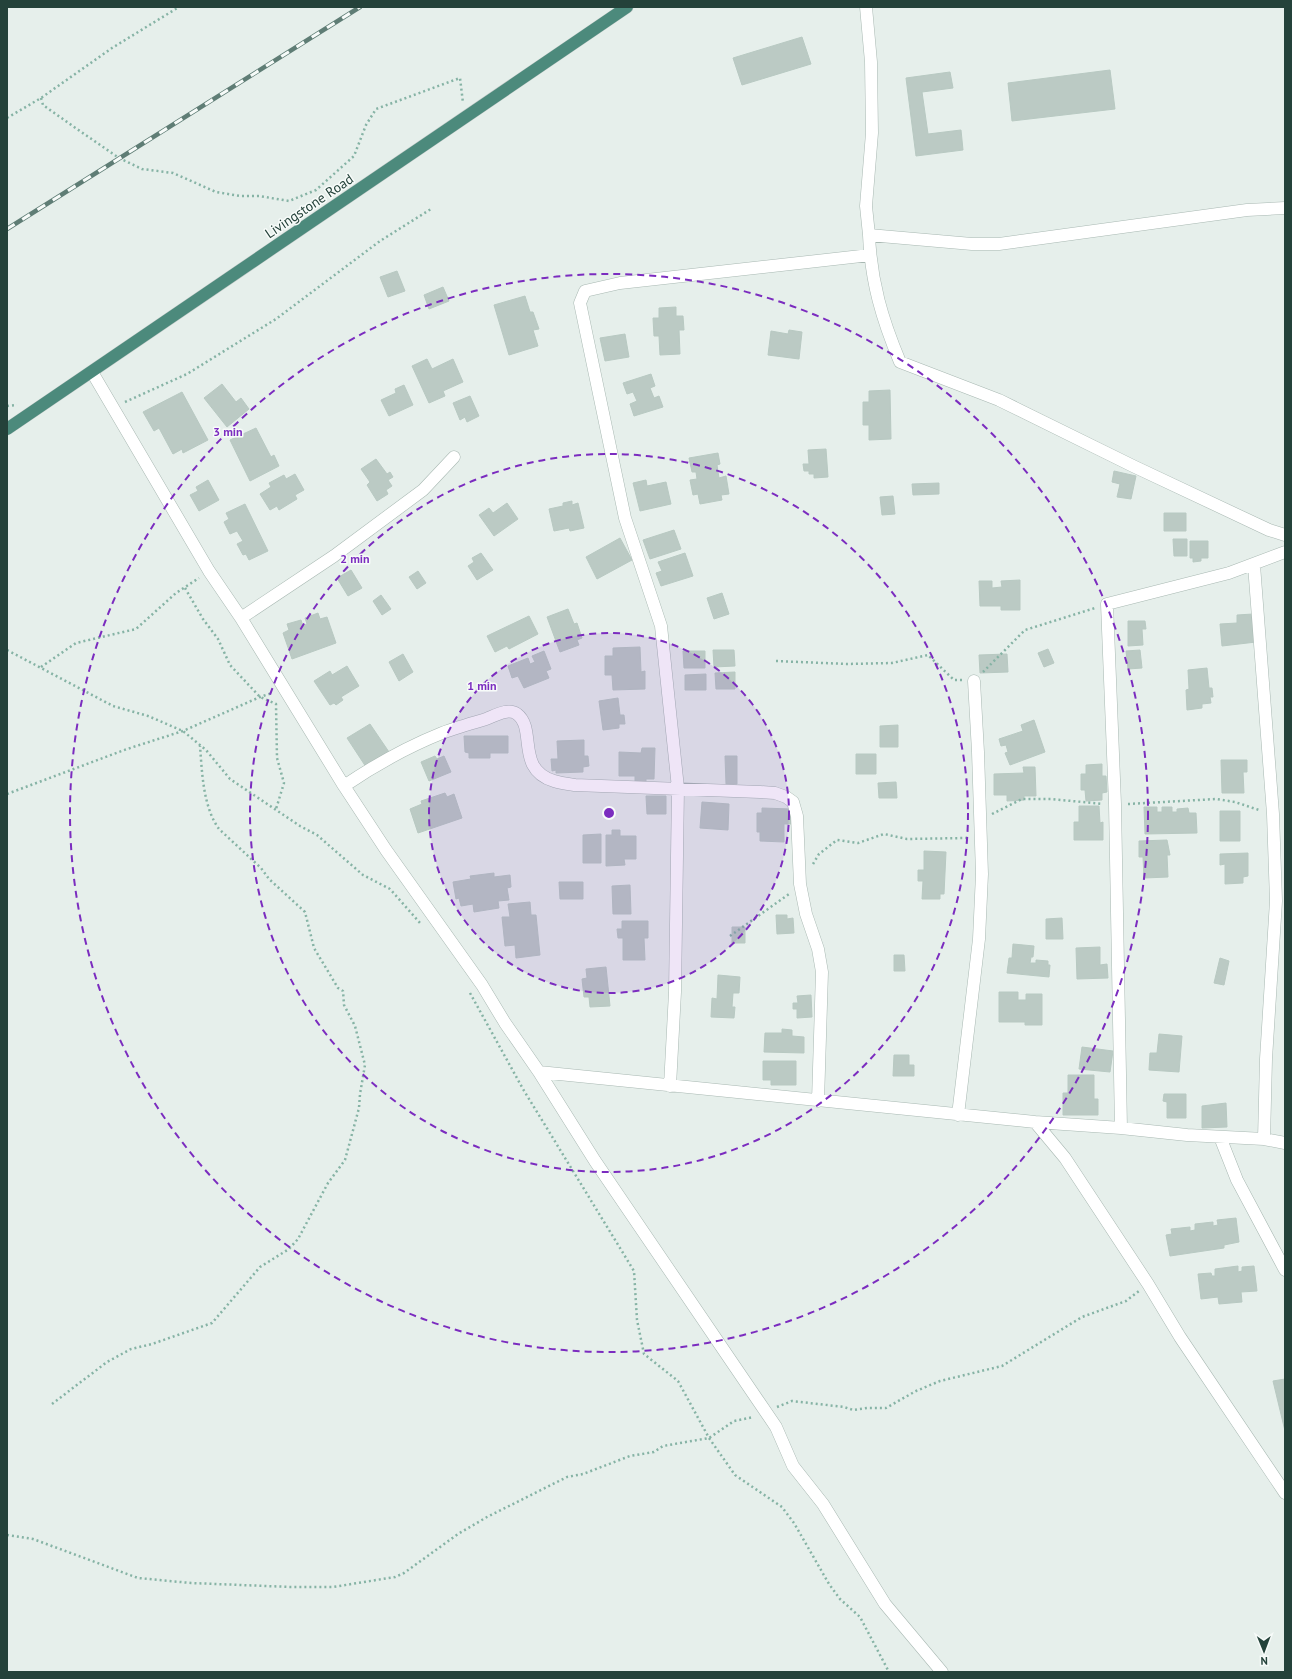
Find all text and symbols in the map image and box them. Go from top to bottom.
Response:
street label: Livingstone Road [261,170,357,242]
text: 3 min [213,424,243,439]
text: 2 min [340,551,370,566]
text: 1 min [467,678,497,693]
centre of rings [602,806,616,820]
north arrow [1244,1631,1284,1671]
text: N [1260,1654,1268,1668]

